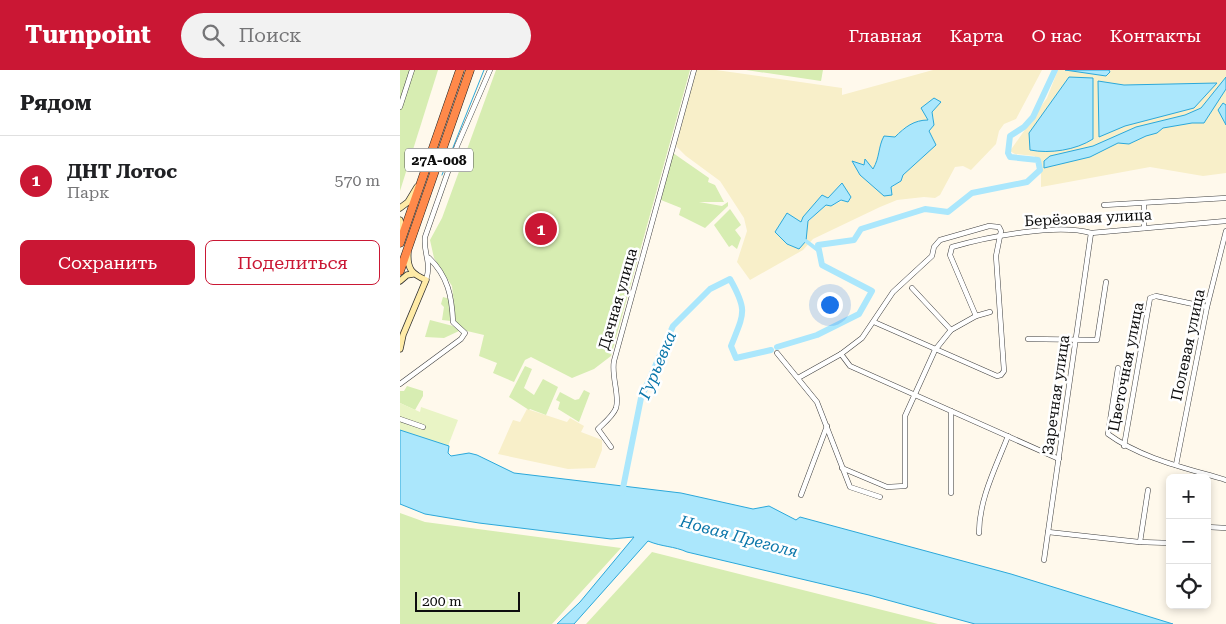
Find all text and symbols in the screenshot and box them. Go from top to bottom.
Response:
search box [181,13,531,58]
text: Turnpoint [25,21,151,49]
icon: search [199,21,227,49]
text: Поиск [239,24,301,47]
text: Главная [849,25,922,46]
text: Карта [950,25,1004,46]
text: О нас [1032,25,1082,46]
text: Контакты [1110,25,1201,46]
text: Рядом [20,91,92,115]
road number: 27А-008 [405,148,473,172]
text: ДНТ Лотос [67,160,177,183]
text: 1 [32,171,40,190]
text: 570 m [334,171,380,190]
text: Парк [67,183,109,202]
street label: Берёзовая улица [1024,206,1152,230]
pin: 1 [525,210,557,248]
button: Сохранить [20,240,195,285]
button: Поделиться [205,240,380,285]
street label: Дачная улица [595,246,641,352]
street label: Полевая улица [1167,287,1209,403]
your location [817,292,843,318]
street label: Цветочная улица [1105,301,1147,433]
water label: Гурьевка [634,328,680,403]
street label: Заречная улица [1039,334,1073,456]
map controls [1166,474,1211,609]
button: + [1166,474,1211,519]
water label: Новая Преголя [677,511,800,561]
button: − [1166,519,1211,564]
button: locate [1166,564,1211,609]
scale bar [415,589,520,612]
text: 200 m [422,593,462,609]

